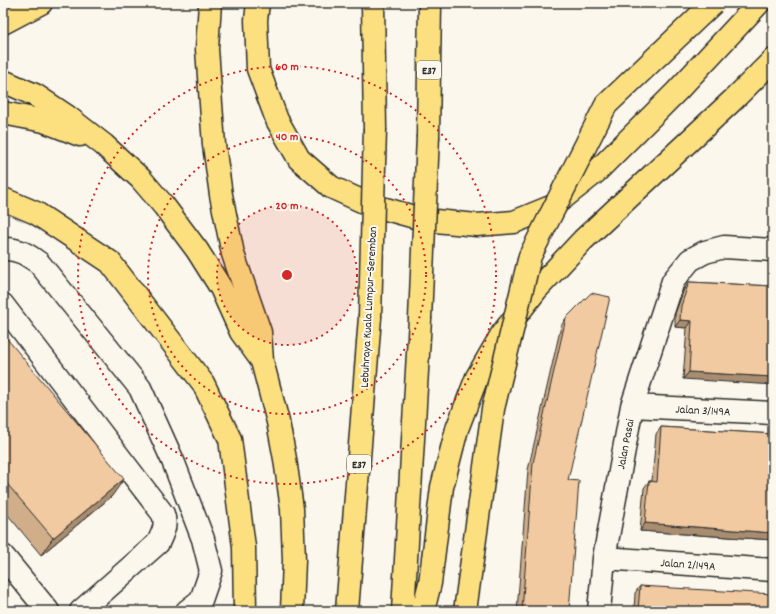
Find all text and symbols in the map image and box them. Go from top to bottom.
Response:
text: 60 m [275,59,299,76]
road number: E37 [417,61,441,79]
text: 40 m [276,129,298,146]
text: 20 m [276,198,298,215]
street label: Lebuhraya Kuala Lumpur–Seremban [357,226,382,388]
centre of rings [280,268,294,282]
street label: Jalan 3/149A [675,402,731,421]
street label: Jalan Pasai [613,418,640,471]
road number: E37 [347,455,371,473]
street label: Jalan 2/149A [660,555,716,576]

